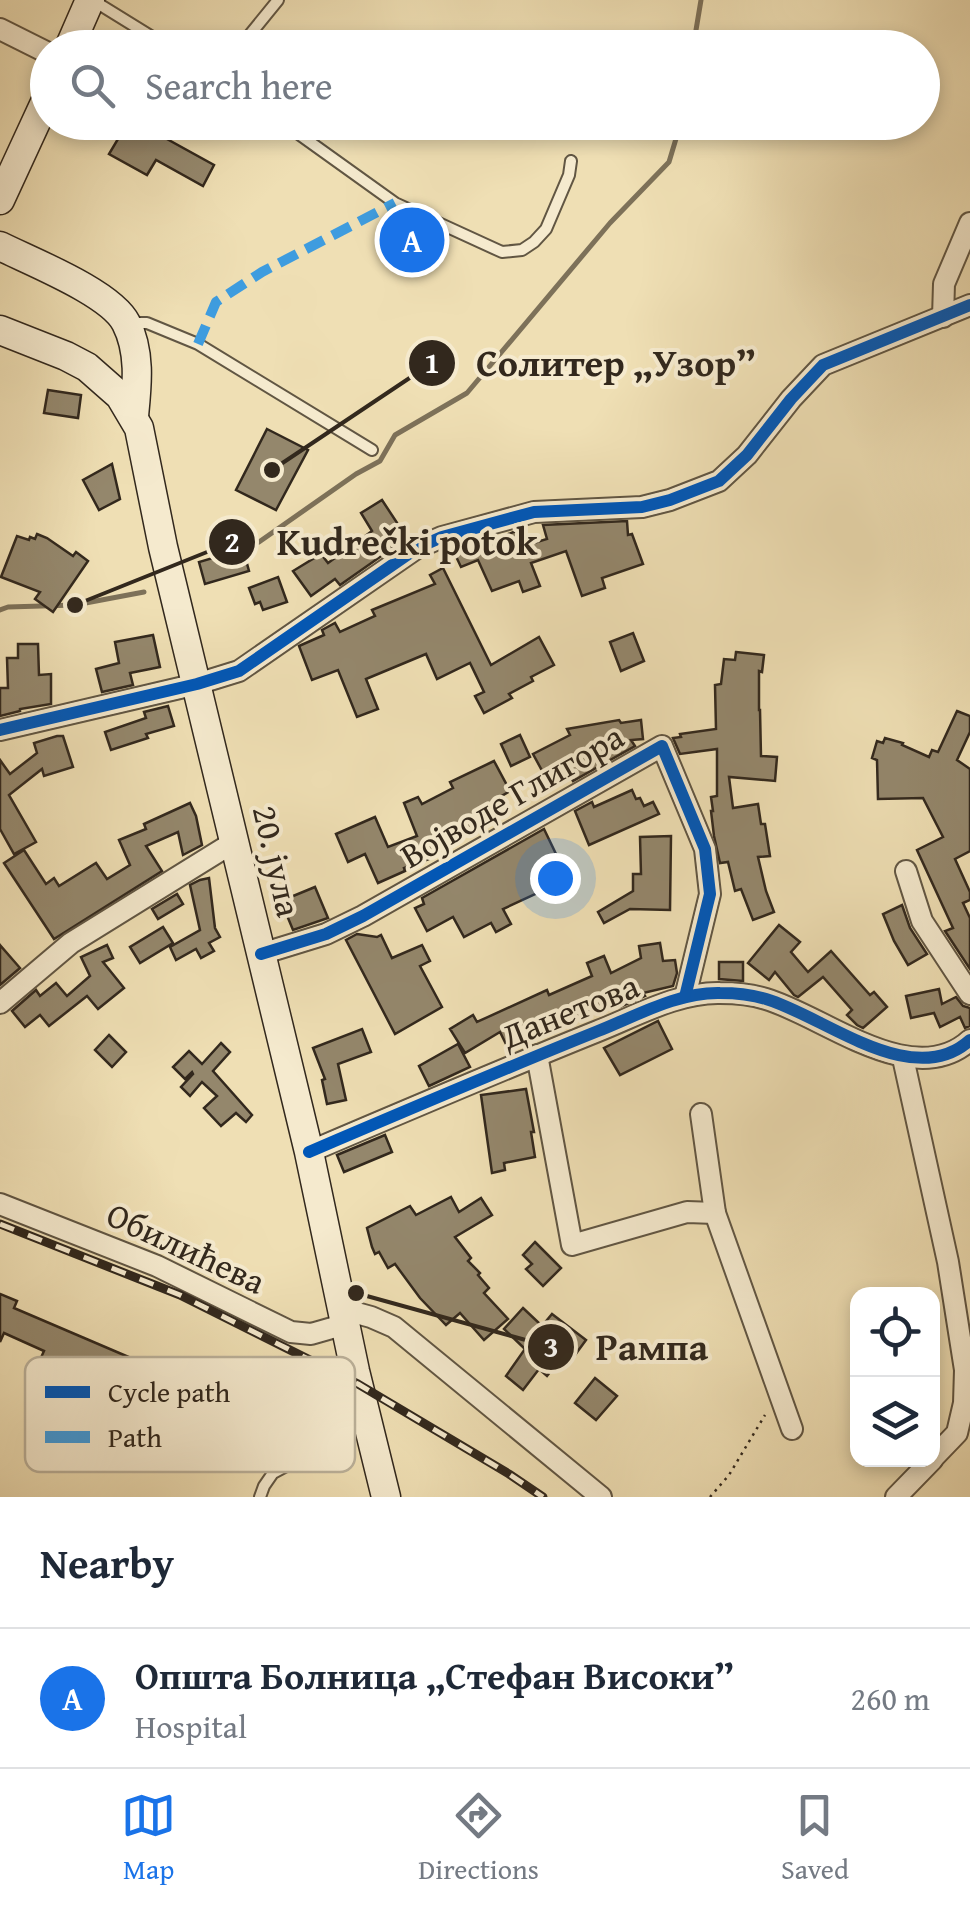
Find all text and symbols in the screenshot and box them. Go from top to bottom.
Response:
search box [30,30,940,140]
text: Search here [145,57,333,113]
icon: search [65,58,120,113]
pin: A [380,202,444,278]
callout: Солитер „Узор” [407,329,776,397]
text: Солитер „Узор” [476,334,756,390]
text: 1 [424,340,440,384]
callout: Kudrečki potok [207,508,558,576]
text: Kudrečki potok [277,513,538,569]
text: 2 [224,519,240,563]
street label: Војводе Глигора [391,711,633,880]
street label: 20. јула [240,800,315,922]
your location [530,853,581,904]
street label: Данетова [492,960,647,1062]
street label: Обилићева [98,1189,274,1307]
map controls [850,1287,940,1467]
button: locate [850,1287,940,1377]
callout: Рампа [526,1313,728,1381]
text: Рампа [596,1318,709,1374]
text: 3 [543,1324,559,1368]
legend [25,1357,355,1472]
text: Cycle path [108,1371,231,1412]
button: layers [850,1377,940,1467]
text: Path [108,1416,162,1457]
text: Nearby [40,1532,174,1593]
text: Општа Болница „Стефан Високи” [135,1647,734,1703]
text: A [62,1675,83,1722]
text: 260 m [851,1675,930,1722]
text: Hospital [135,1703,247,1750]
tab: Map [121,1788,176,1889]
tab: Directions [418,1788,539,1889]
tab: Saved [781,1788,849,1889]

